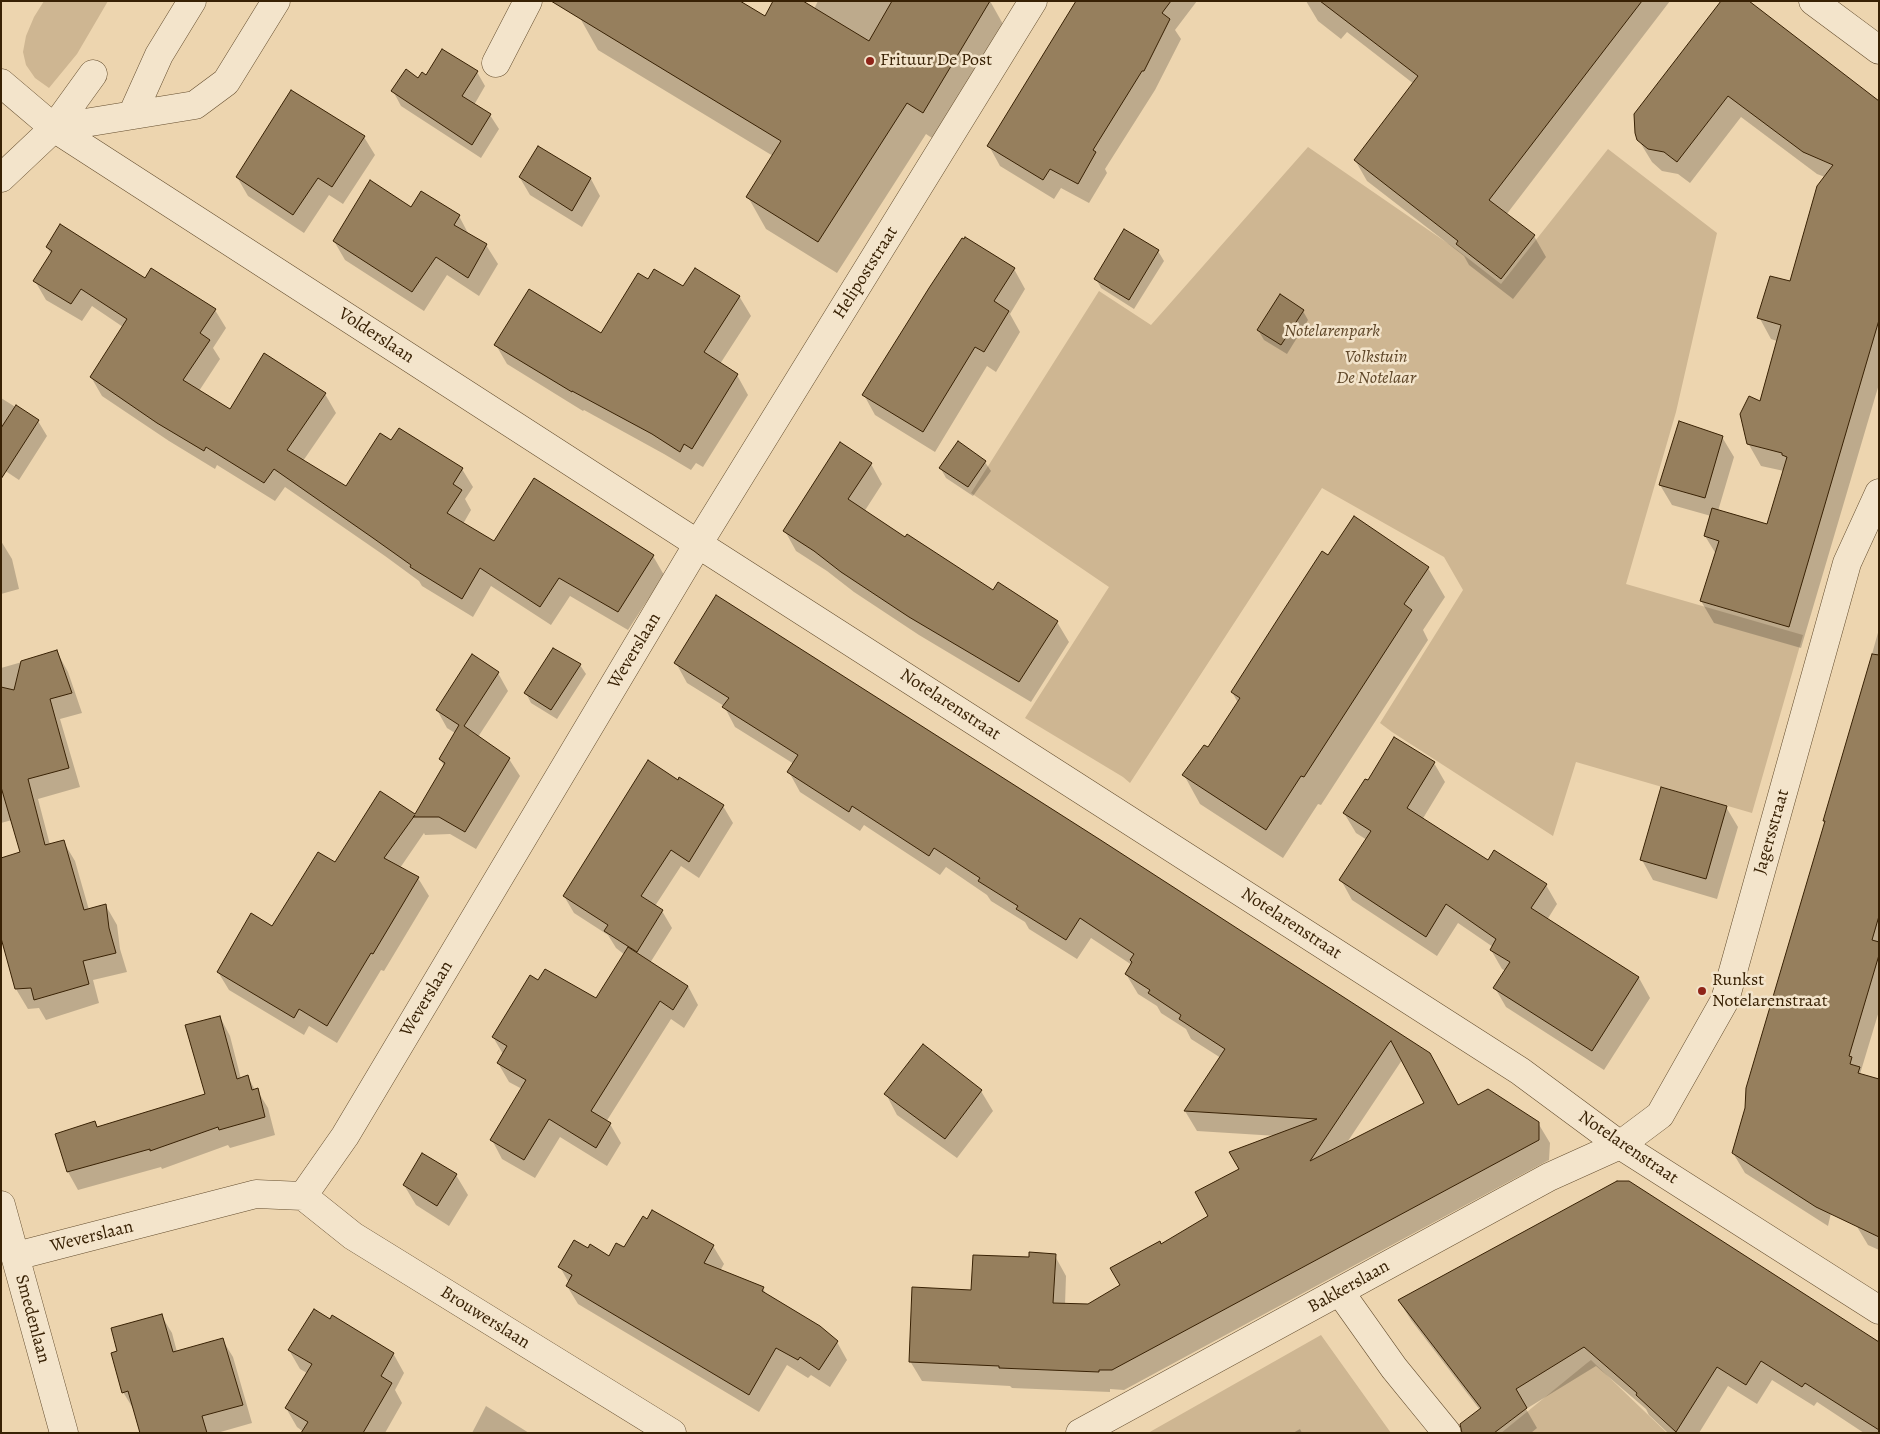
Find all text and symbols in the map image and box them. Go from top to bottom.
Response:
place label: Frituur De Post [880,50,992,72]
marker: Frituur De Post [864,55,876,67]
street label: Helipoststraat [829,223,903,323]
street label: Volderslaan [334,304,418,368]
park label: Notelarenpark [1284,321,1380,343]
park label: Volkstuin De Notelaar [1336,347,1416,389]
street label: Weverslaan [604,609,666,693]
street label: Notelarenstraat [896,664,1004,746]
street label: Jagersstraat [1750,787,1794,877]
street label: Notelarenstraat [1237,883,1345,965]
street label: Weverslaan [396,957,458,1041]
place label: Runkst Notelarenstraat [1712,970,1828,1012]
marker: Runkst Notelarenstraat [1696,985,1708,997]
street label: Notelarenstraat [1574,1107,1682,1189]
street label: Weverslaan [48,1216,136,1258]
street label: Bakkerslaan [1304,1256,1394,1318]
street label: Smedenlaan [10,1272,54,1366]
street label: Brouwerslaan [436,1282,534,1354]

